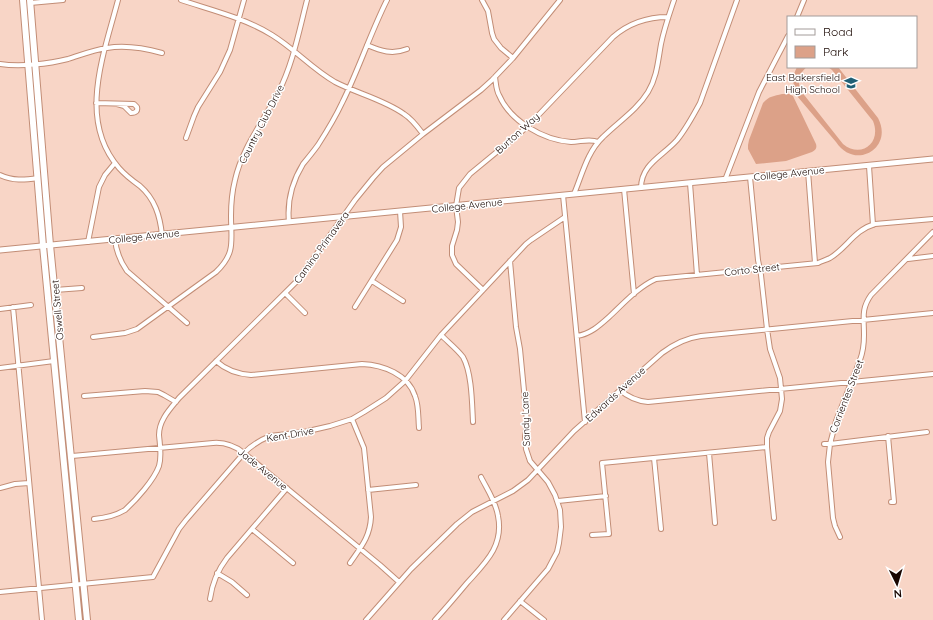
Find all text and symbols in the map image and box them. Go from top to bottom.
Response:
legend [787,16,917,68]
text: Road [823,24,853,39]
text: Park [823,44,848,59]
place label: East Bakersfield High School [766,71,840,96]
school or university icon: East Bakersfield High School [843,75,859,91]
street label: Country Club Drive [236,82,287,166]
street label: Burton Way [492,110,542,157]
street label: College Avenue [753,163,826,184]
street label: College Avenue [431,195,504,216]
street label: Camino Primavera [291,209,352,286]
street label: College Avenue [108,226,181,247]
street label: Corto Street [724,260,781,279]
street label: Oswell Street [48,279,67,341]
street label: Corrientes Street [826,357,867,435]
street label: Edwards Avenue [583,364,648,425]
street label: Sandy Lane [518,391,533,447]
street label: Kent Drive [265,424,315,445]
street label: Jade Avenue [235,445,291,494]
north arrow [877,564,917,604]
text: N [893,587,903,601]

